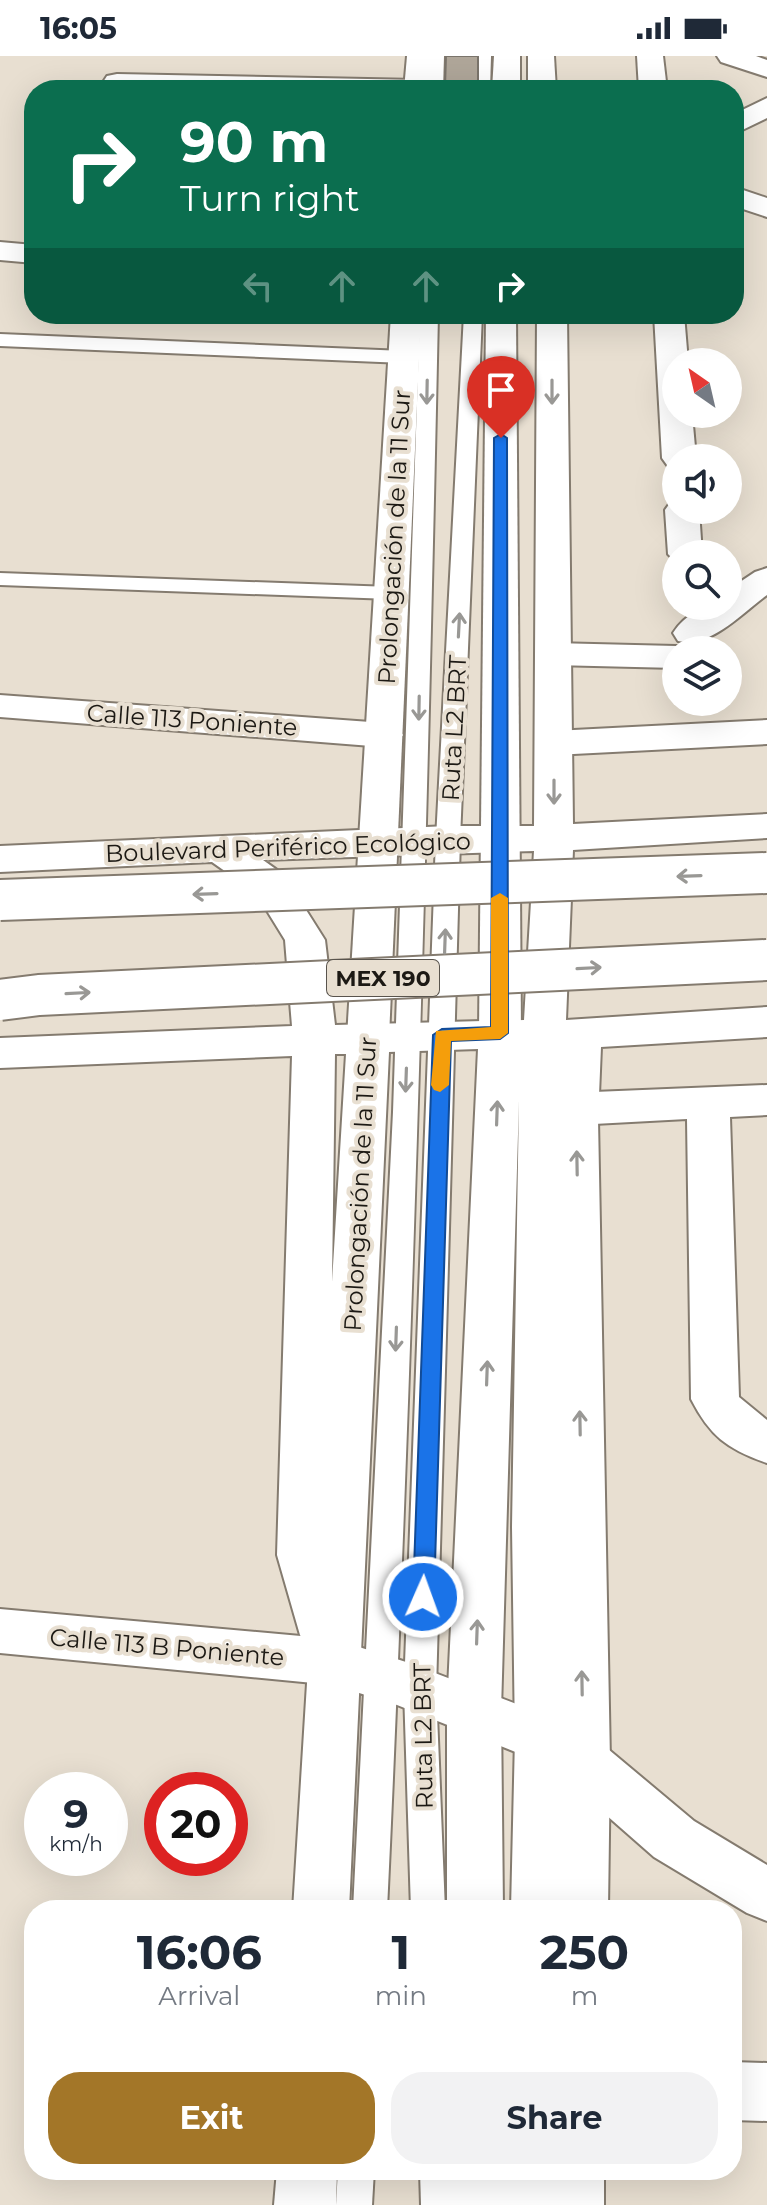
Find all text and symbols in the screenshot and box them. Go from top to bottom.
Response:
text: 16:05 [40,10,117,47]
text: 90 m [180,108,328,176]
icon: right [48,112,152,216]
text: Turn right [180,176,360,220]
icon: left [236,264,280,308]
icon: ahead [320,264,364,308]
icon: ahead [404,264,448,308]
icon: right [488,264,532,308]
north arrow [662,348,742,428]
map controls [662,348,742,716]
pin [467,356,535,438]
icon: arrive [479,368,523,412]
one-way arrow [419,378,434,405]
one-way arrow [544,378,560,405]
street label: Prolongación de la 11 Sur [372,389,416,685]
button: sound [662,444,742,524]
button: search [662,540,742,620]
one-way arrow [451,612,466,639]
button: layers [662,636,742,716]
street label: Ruta L2 BRT [436,654,472,802]
one-way arrow [411,694,427,721]
street label: Calle 113 Poniente [86,698,298,742]
one-way arrow [546,778,562,805]
street label: Boulevard Periférico Ecológico [105,826,471,868]
one-way arrow [676,869,703,884]
one-way arrow [192,886,219,901]
one-way arrow [438,928,453,955]
road number: MEX 190 [327,960,439,996]
one-way arrow [575,960,602,975]
one-way arrow [64,986,91,1001]
street label: Prolongación de la 11 Sur [338,1036,382,1332]
one-way arrow [399,1066,414,1093]
one-way arrow [489,1100,504,1127]
one-way arrow [569,1150,585,1177]
one-way arrow [389,1325,404,1352]
one-way arrow [479,1360,494,1387]
one-way arrow [572,1410,588,1437]
position arrow [381,1555,465,1639]
one-way arrow [470,1619,485,1646]
street label: Calle 113 B Poniente [48,1622,286,1672]
street label: Ruta L2 BRT [407,1662,439,1809]
one-way arrow [575,1670,590,1697]
speed limit sign: 20 [144,1772,248,1876]
text: 9 [63,1789,89,1838]
text: km/h [49,1832,103,1856]
text: 16:06 [137,1923,262,1981]
text: 1 [391,1923,410,1981]
text: 250 [540,1923,629,1981]
text: Arrival [158,1980,240,2012]
text: min [375,1980,427,2012]
text: m [571,1980,598,2012]
button: Exit [48,2072,375,2164]
button: Share [391,2072,718,2164]

